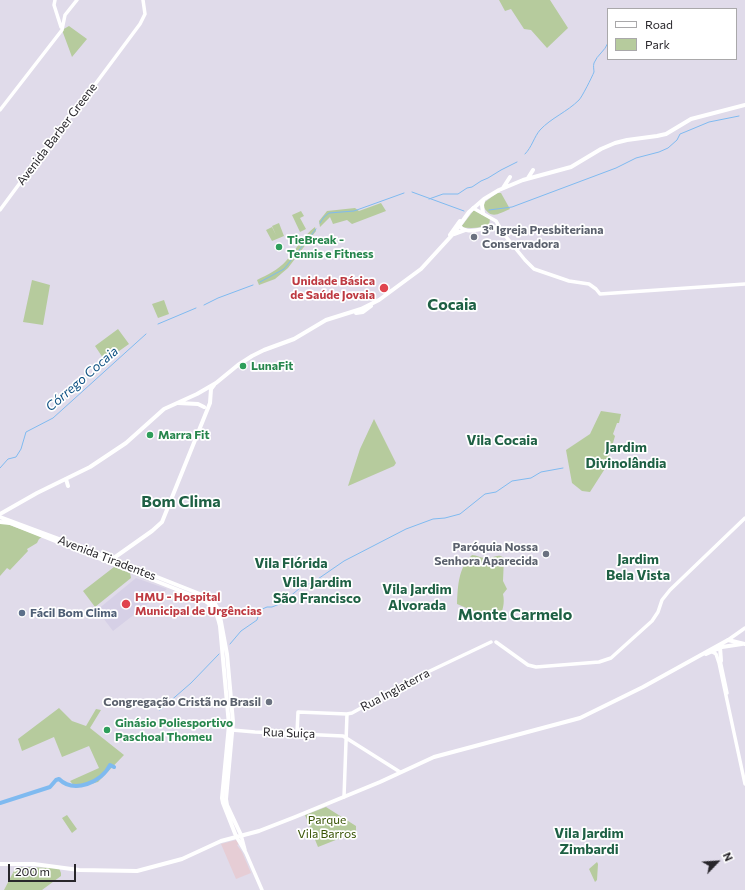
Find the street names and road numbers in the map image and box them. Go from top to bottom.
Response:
street label: Avenida Barber Greene [14,80,100,188]
street label: Avenida Tiradentes [56,533,158,583]
street label: Rua Inglaterra [358,666,432,714]
street label: Rua Suiça [263,725,315,741]

